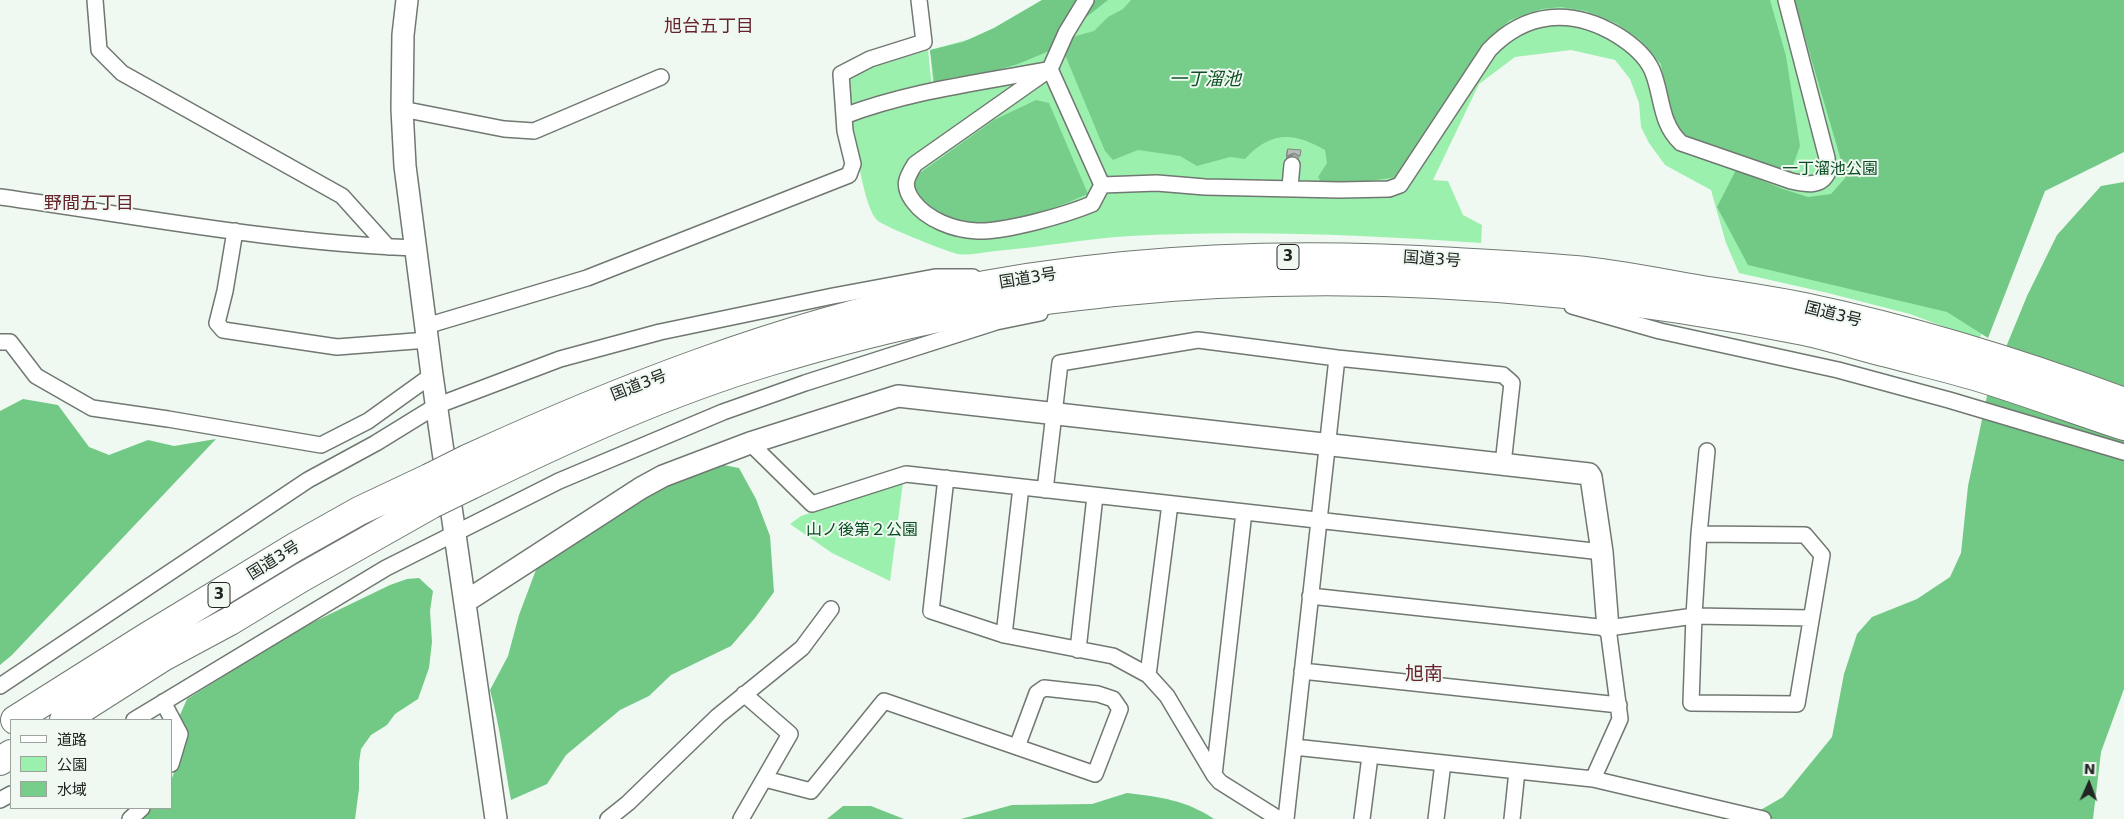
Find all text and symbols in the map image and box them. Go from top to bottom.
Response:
district label: 旭台五丁目 [664,16,754,38]
water label: 一丁溜池 [1169,69,1241,91]
park label: 一丁溜池公園 [1782,160,1878,180]
district label: 野間五丁目 [44,193,134,215]
road number: 3 [1277,244,1299,270]
street label: 国道3号 [1402,248,1462,272]
street label: 国道3号 [998,265,1058,293]
street label: 国道3号 [1802,299,1864,331]
street label: 国道3号 [608,367,670,405]
park label: 山ノ後第２公園 [806,521,918,541]
street label: 国道3号 [244,537,304,585]
road number: 3 [208,582,230,608]
district label: 旭南 [1405,664,1443,686]
legend [10,719,172,809]
text: 道路 [57,731,87,749]
text: 公園 [57,756,87,774]
north arrow [2064,759,2114,809]
text: N [2083,761,2096,777]
text: 水域 [57,781,87,799]

